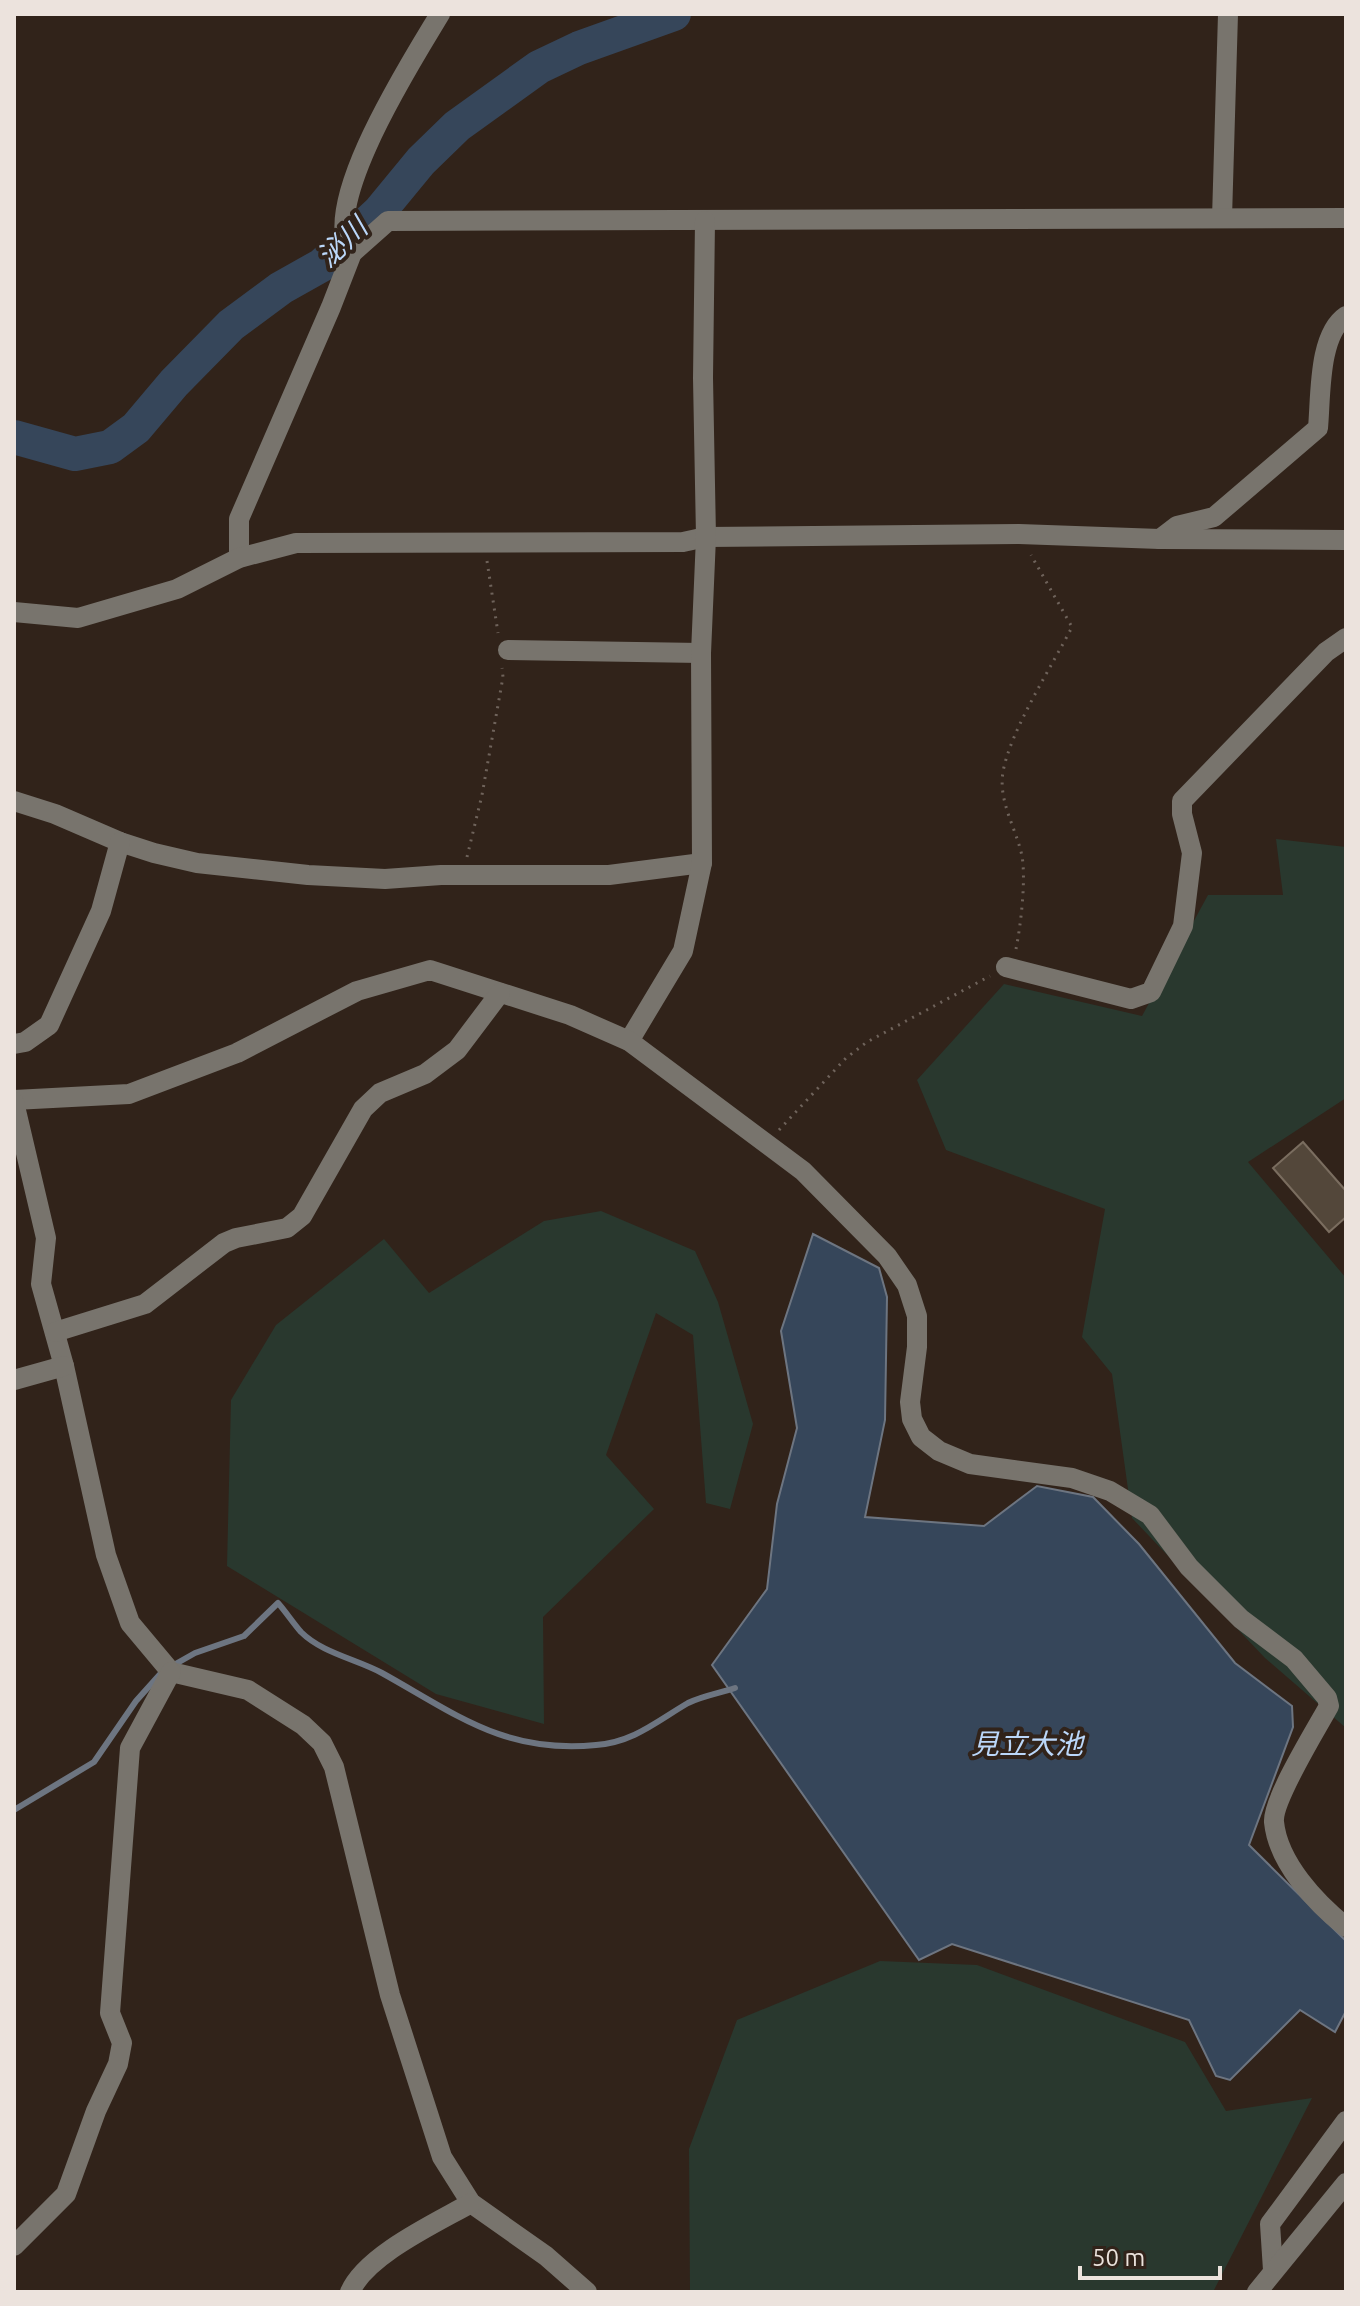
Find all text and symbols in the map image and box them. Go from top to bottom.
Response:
water label: 泌川 [311,209,375,272]
water label: 見立大池 [971,1728,1086,1759]
scale bar [1080,2230,1220,2280]
text: 50 m [1092,2244,1145,2271]

